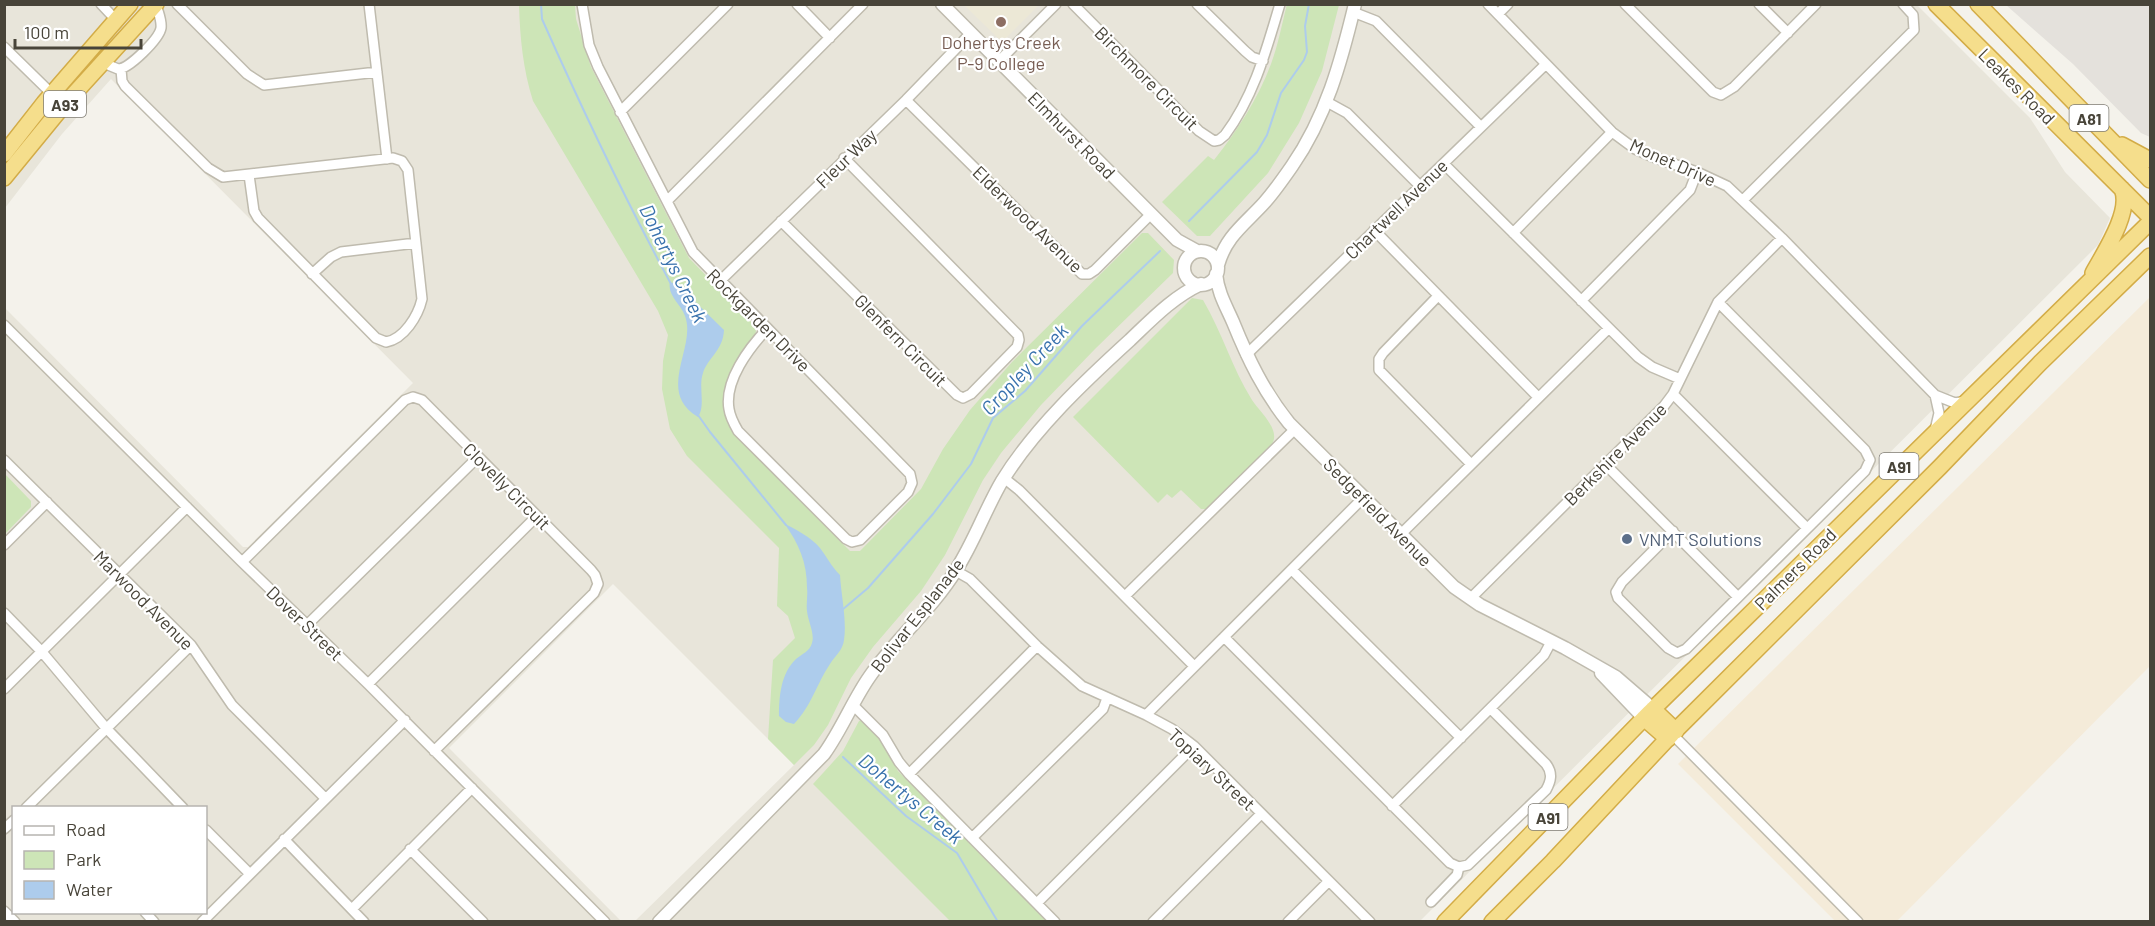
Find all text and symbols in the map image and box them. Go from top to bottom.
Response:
scale bar [15,12,141,50]
marker: Dohertys Creek P-9 College [994,15,1008,29]
text: 100 m [24,21,69,43]
street label: Birchmore Circuit [1091,22,1203,134]
place label: Dohertys Creek P-9 College [941,31,1061,74]
street label: Leakes Road [1974,43,2060,129]
street label: Elmhurst Road [1024,87,1120,183]
road number: A93 [44,91,86,117]
road number: A81 [2070,105,2108,131]
street label: Fleur Way [811,124,881,192]
street label: Monet Drive [1627,133,1719,191]
street label: Chartwell Avenue [1340,154,1452,264]
street label: Elderwood Avenue [968,161,1088,277]
water label: Dohertys Creek [635,200,713,326]
street label: Rockgarden Drive [703,264,815,376]
street label: Glenfern Circuit [850,289,952,391]
water label: Cropley Creek [975,318,1073,420]
street label: Berkshire Avenue [1559,398,1671,510]
street label: Clovelly Circuit [459,438,555,534]
street label: Sedgefield Avenue [1319,453,1437,571]
road number: A91 [1880,453,1918,479]
street label: Palmers Road [1749,523,1841,615]
place label: VNMT Solutions [1639,528,1762,550]
marker: VNMT Solutions [1620,532,1634,546]
street label: Marwood Avenue [90,546,198,654]
street label: Bolivar Esplanade [866,554,968,676]
street label: Dover Street [262,581,348,665]
street label: Topiary Street [1164,723,1260,815]
water label: Dohertys Creek [854,748,968,849]
road number: A91 [1528,804,1568,830]
legend [12,806,207,914]
text: Road [66,818,106,840]
text: Park [66,848,101,870]
text: Water [66,878,113,900]

